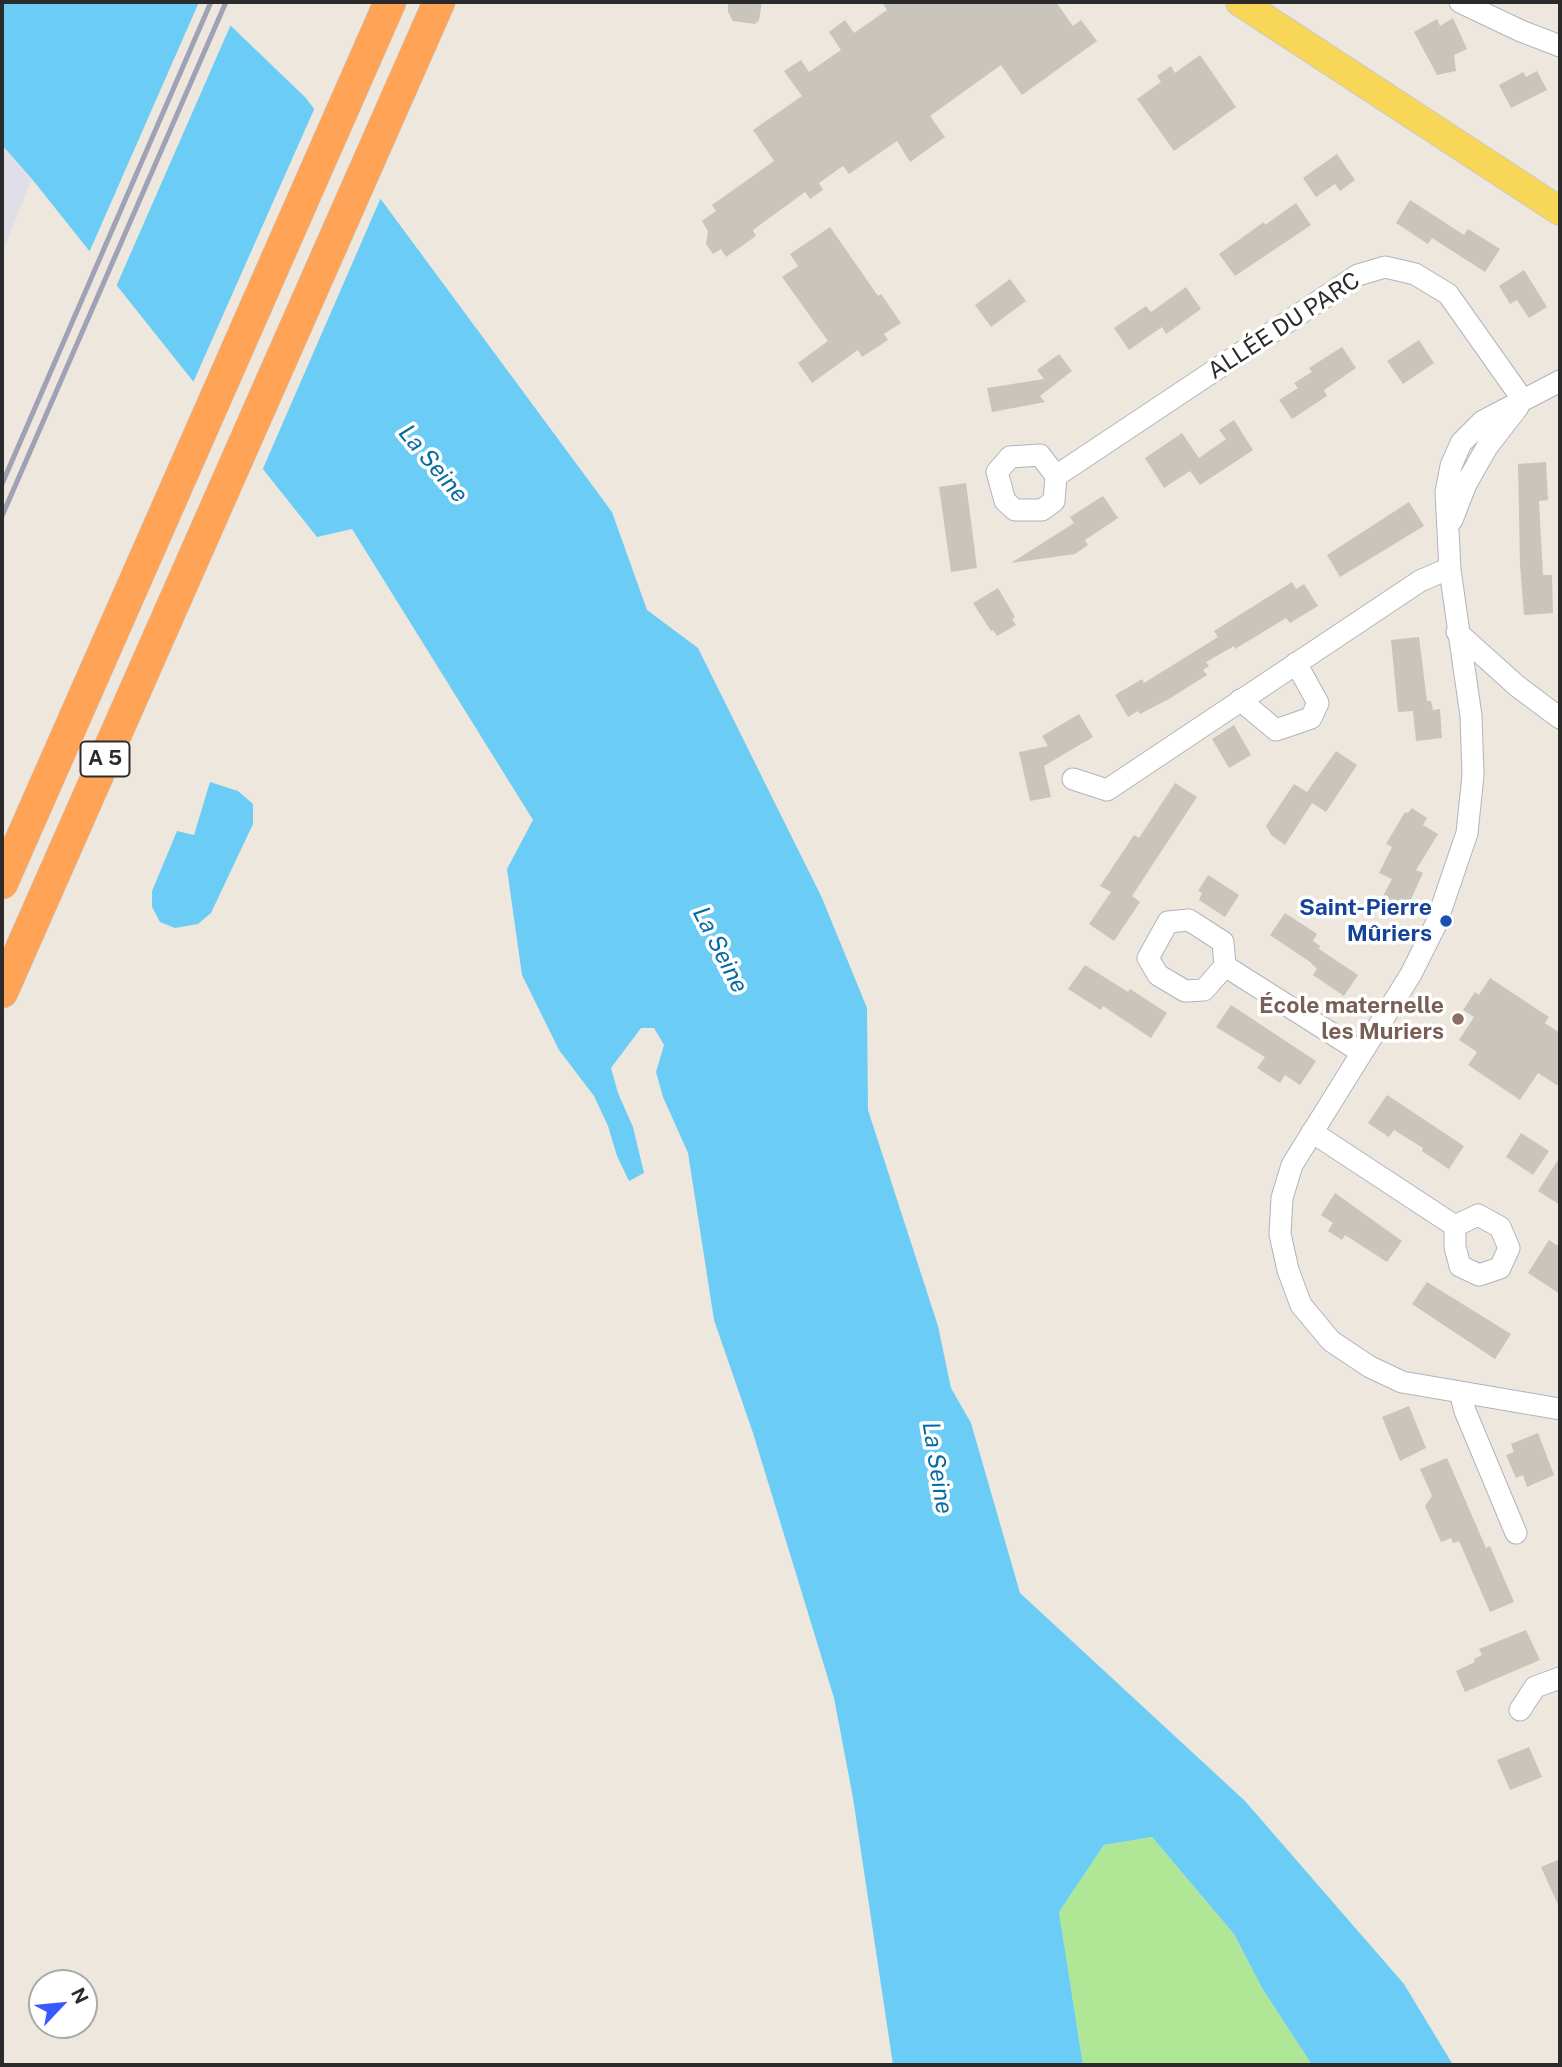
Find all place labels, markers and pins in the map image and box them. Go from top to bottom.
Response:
place label: Saint-Pierre Mûriers [1299,894,1432,948]
marker: Saint-Pierre Mûriers [1438,913,1454,929]
place label: École maternelle les Muriers [1259,992,1444,1046]
marker: École maternelle les Muriers [1450,1011,1466,1027]

